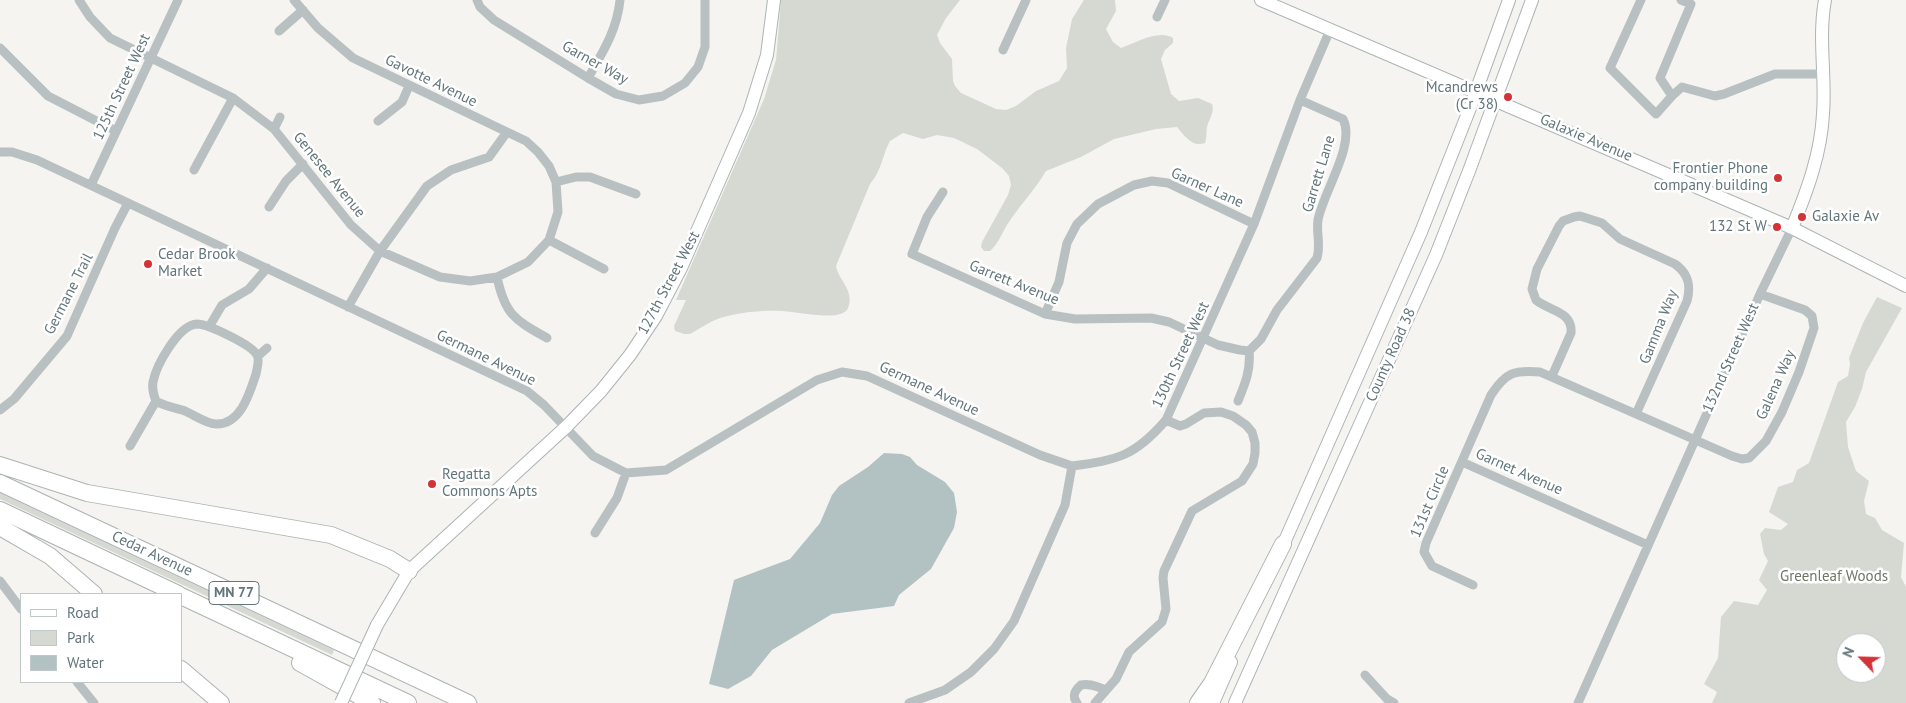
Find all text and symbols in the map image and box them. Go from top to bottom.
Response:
street label: 125th Street West [90,31,154,143]
street label: Garner Way [559,37,631,89]
street label: Gavotte Avenue [382,51,480,111]
place label: Mcandrews (Cr 38) [1426,79,1498,114]
marker: Mcandrews (Cr 38) [1502,91,1514,103]
street label: Galaxie Avenue [1537,110,1635,166]
street label: Genesee Avenue [289,129,369,221]
street label: Garrett Lane [1299,133,1339,215]
place label: Frontier Phone company building [1654,160,1768,195]
street label: Garner Lane [1168,164,1246,212]
marker: Frontier Phone company building [1772,172,1784,184]
place label: Galaxie Av [1812,208,1879,226]
marker: Galaxie Av [1796,211,1808,223]
place label: 132 St W [1709,218,1767,236]
marker: 132 St W [1771,221,1783,233]
street label: 127th Street West [634,228,704,338]
place label: Cedar Brook Market [158,246,235,281]
street label: Germane Trail [41,250,97,338]
street label: Garrett Avenue [966,257,1062,309]
marker: Cedar Brook Market [142,258,154,270]
street label: Gamma Way [1636,287,1682,367]
street label: 130th Street West [1149,299,1213,411]
street label: 132nd Street West [1699,300,1763,416]
street label: County Road 38 [1362,305,1420,405]
street label: Germane Avenue [433,326,539,390]
street label: Galena Way [1753,347,1799,423]
street label: Germane Avenue [876,358,982,420]
street label: Garnet Avenue [1473,445,1565,499]
street label: 131st Circle [1407,463,1453,541]
place label: Regatta Commons Apts [442,466,537,501]
marker: Regatta Commons Apts [426,478,438,490]
street label: Cedar Avenue [109,527,195,581]
park label: Greenleaf Woods [1780,568,1888,586]
road number: MN 77 [209,582,259,604]
legend [20,593,182,683]
text: Road [67,603,99,622]
text: Park [67,628,95,647]
north arrow [1836,633,1886,683]
text: N [1838,644,1858,660]
text: Water [67,653,104,672]

